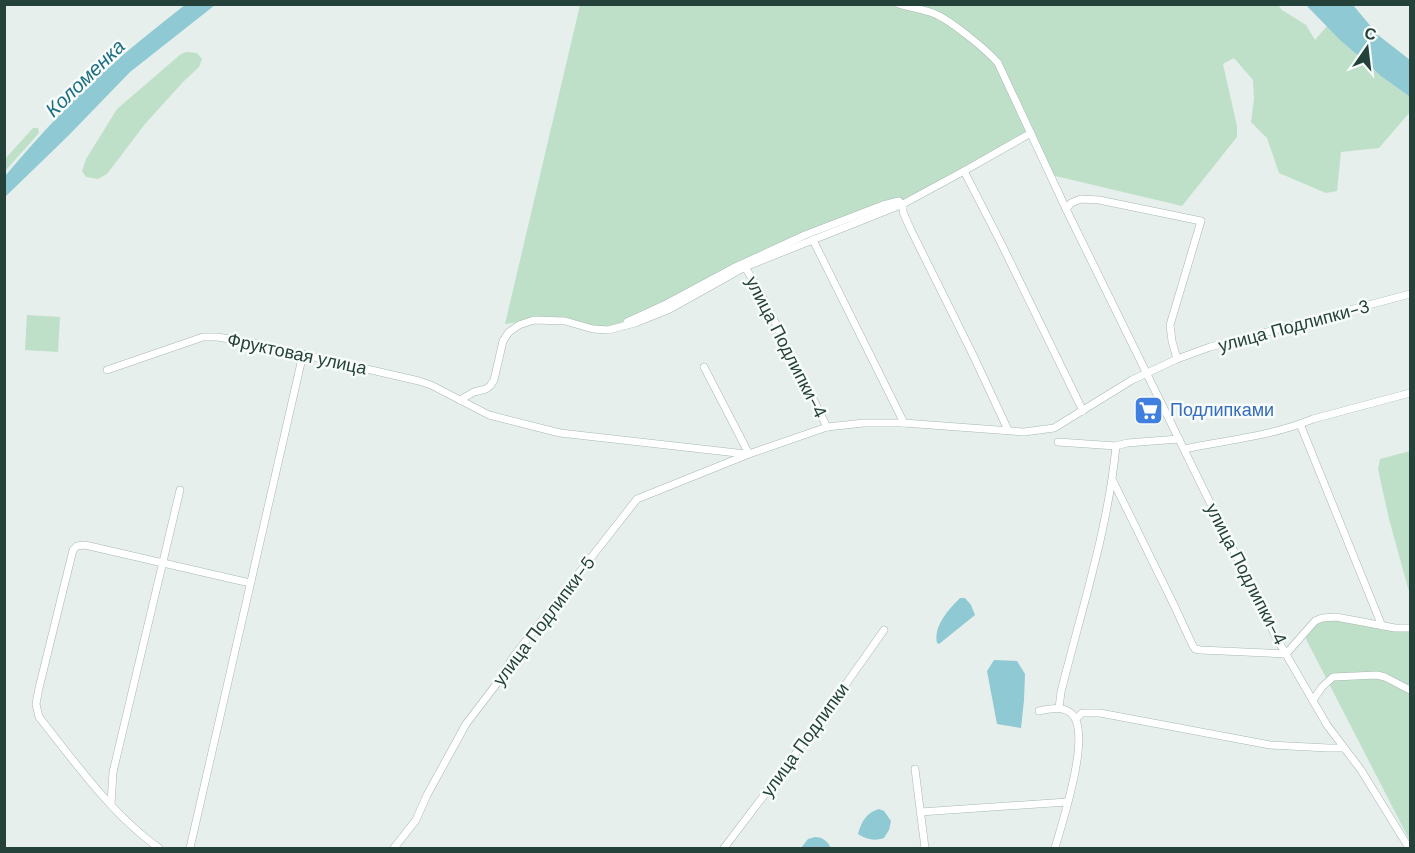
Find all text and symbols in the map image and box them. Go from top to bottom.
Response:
north arrow [1337,18,1397,78]
text: С [1362,22,1379,46]
water label: Коломенка [40,33,130,123]
street label: улица Подлипки-4 [740,272,832,422]
street label: улица Подлипки-3 [1216,294,1372,358]
street label: Фруктовая улица [225,327,370,381]
supermarket icon: Подлипками [1133,394,1165,426]
place label: Подлипками [1170,398,1274,422]
street label: улица Подлипки-4 [1200,499,1292,649]
street label: улица Подлипки-5 [487,551,601,691]
street label: улица Подлипки [755,678,855,802]

